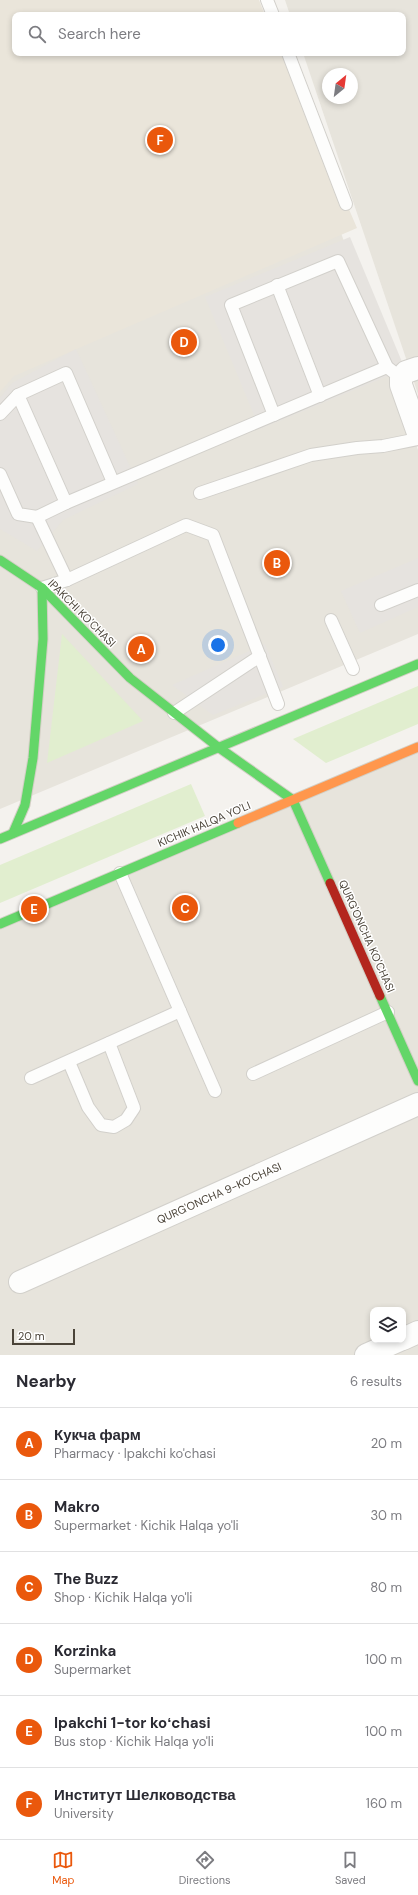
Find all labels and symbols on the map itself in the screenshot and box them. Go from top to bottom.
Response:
north arrow [322,68,358,104]
pin: F [147,125,173,155]
pin: D [171,327,197,357]
pin: B [264,548,290,578]
street label: IPAKCHI KO'CHASI [45,576,119,650]
pin: A [128,634,154,664]
your location [208,635,228,655]
street label: KICHIK HALQA YO'LI [156,798,252,850]
street label: QURG'ONCHA KO'CHASI [336,877,398,995]
pin: C [172,893,198,923]
pin: E [21,894,47,924]
street label: QURG'ONCHA 9-KO'CHASI [155,1159,283,1227]
scale bar [12,1327,75,1346]

